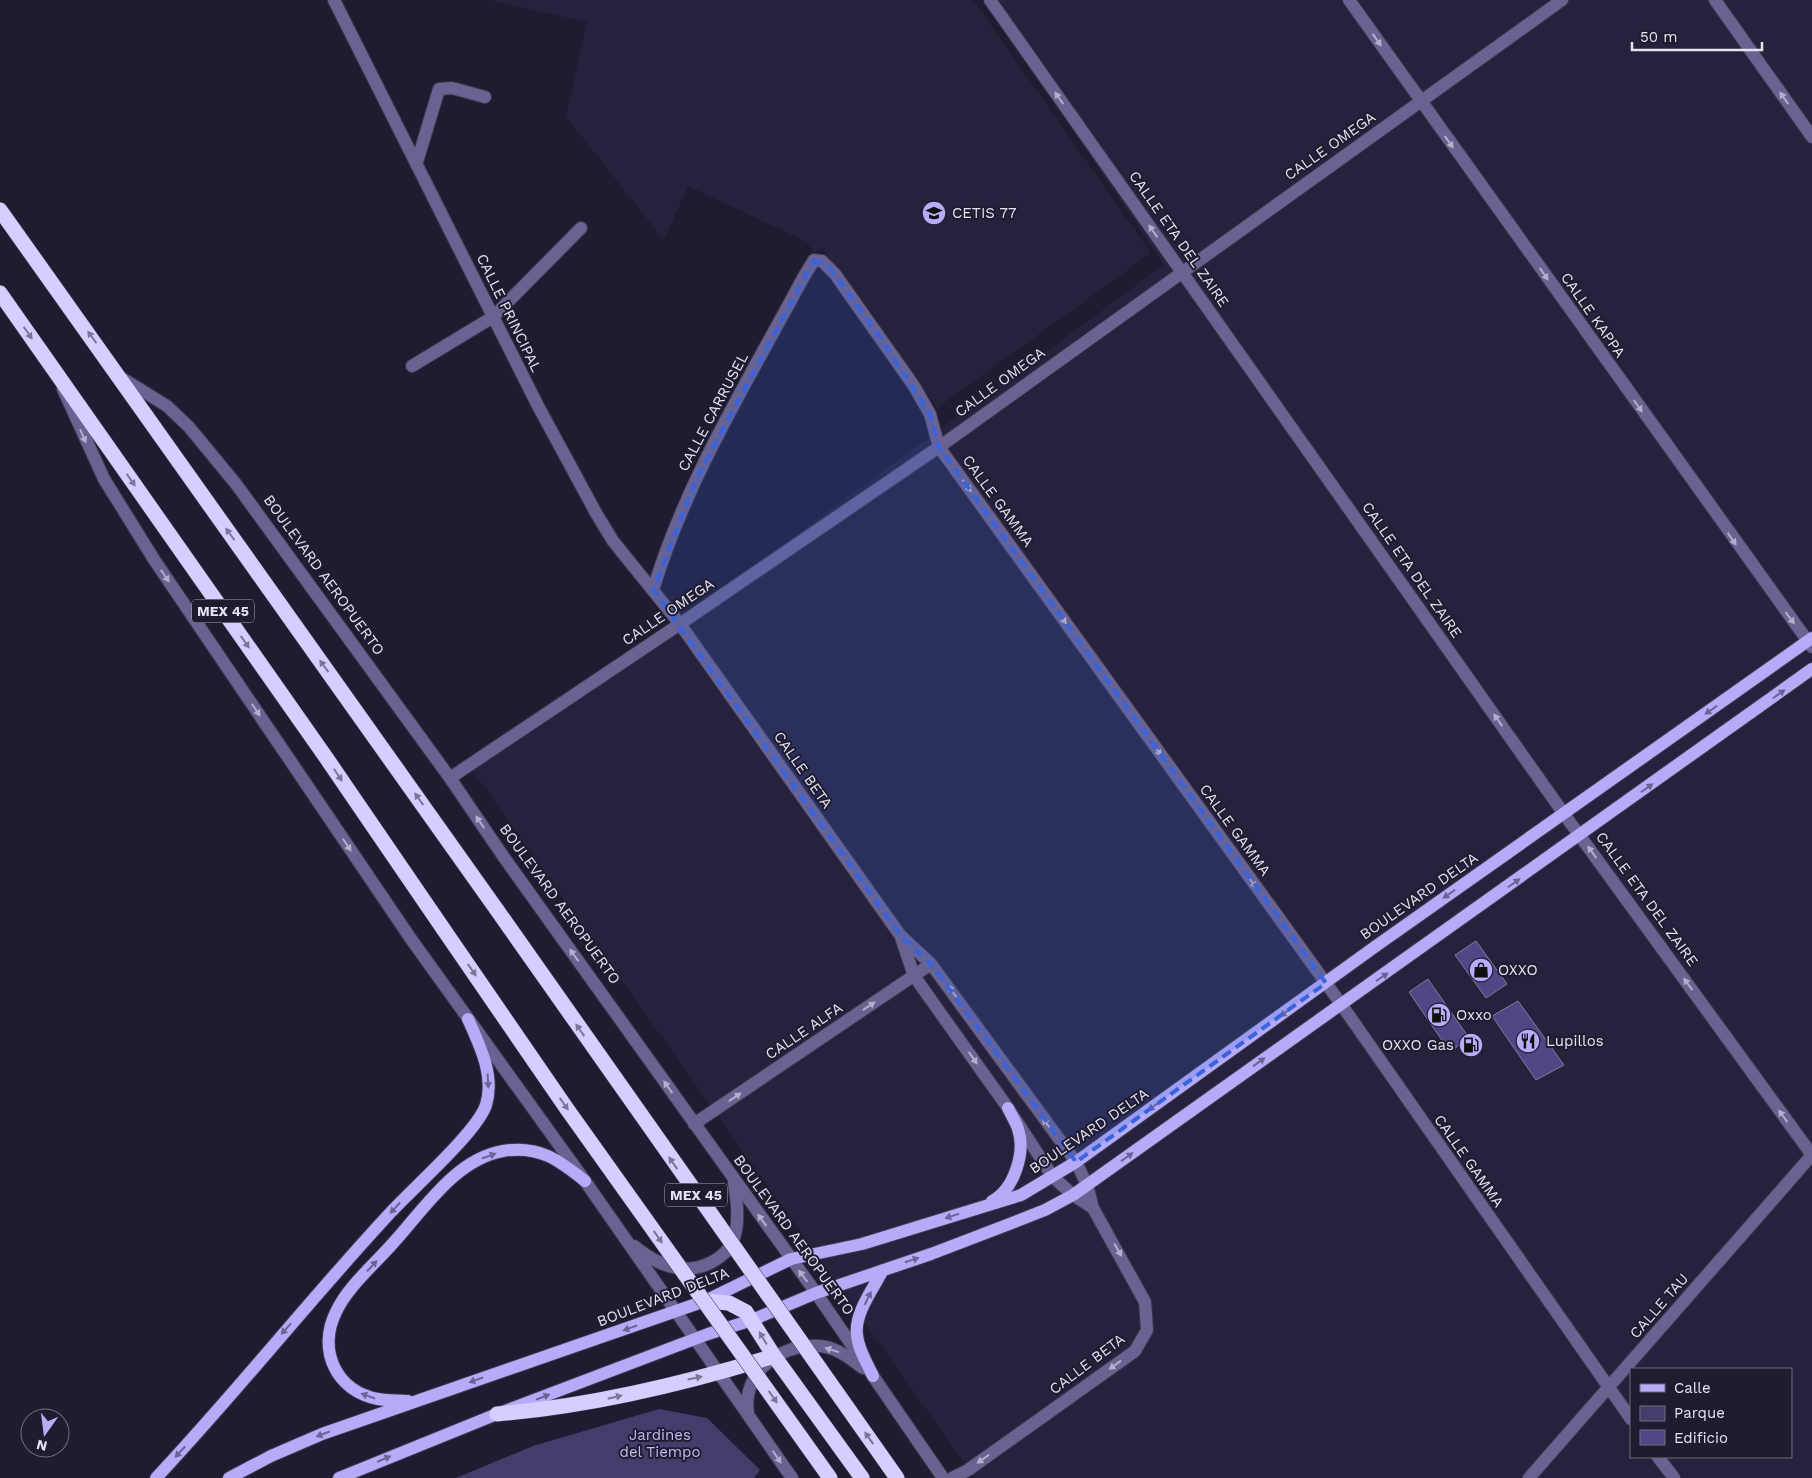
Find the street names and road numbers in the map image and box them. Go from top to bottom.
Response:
street label: CALLE OMEGA [1281,108,1379,184]
street label: CALLE ETA DEL ZAIRE [1125,168,1233,310]
street label: CALLE PRINCIPAL [473,251,545,375]
street label: CALLE KAPPA [1557,269,1629,361]
street label: CALLE OMEGA [951,343,1049,421]
street label: CALLE CARRUSEL [674,350,752,474]
street label: CALLE GAMMA [959,452,1037,550]
street label: BOULEVARD AEROPUERTO [260,491,388,659]
street label: CALLE ETA DEL ZAIRE [1358,499,1466,641]
street label: CALLE OMEGA [619,575,717,649]
road number: MEX 45 [192,600,254,622]
street label: CALLE BETA [770,728,836,812]
street label: CALLE GAMMA [1196,781,1274,879]
street label: BOULEVARD AEROPUERTO [496,820,624,988]
street label: CALLE ETA DEL ZAIRE [1592,828,1702,970]
street label: BOULEVARD DELTA [1357,848,1482,943]
street label: CALLE ALFA [762,999,846,1063]
street label: BOULEVARD DELTA [1026,1084,1152,1178]
street label: CALLE GAMMA [1430,1111,1508,1211]
street label: BOULEVARD AEROPUERTO [730,1151,858,1319]
road number: MEX 45 [665,1184,727,1206]
street label: BOULEVARD DELTA [594,1264,732,1330]
street label: CALLE TAU [1626,1270,1692,1342]
street label: CALLE BETA [1046,1330,1128,1398]

